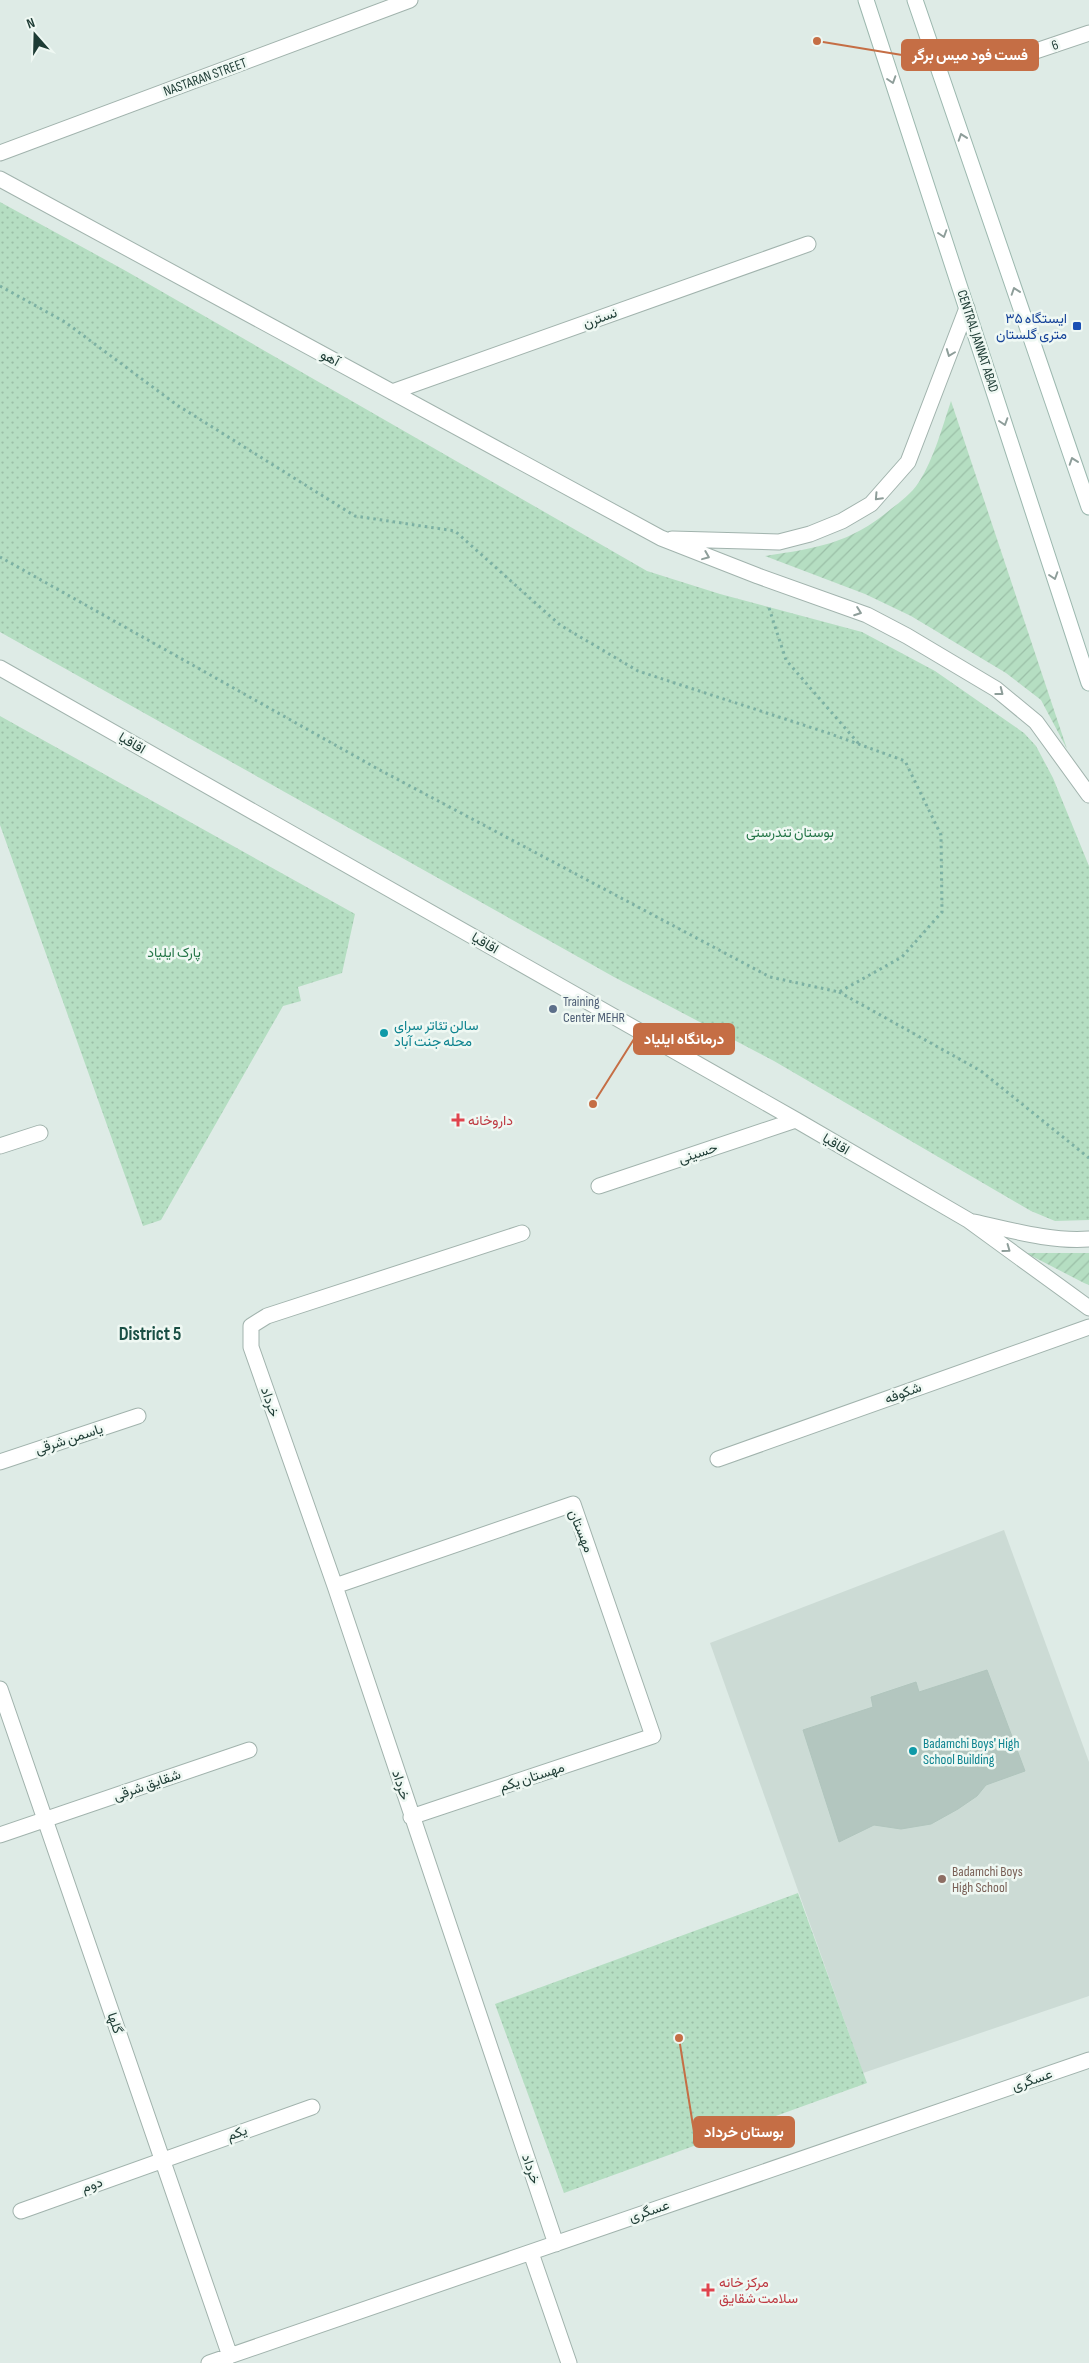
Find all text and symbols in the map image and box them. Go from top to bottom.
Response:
north arrow [10,10,60,60]
text: N [24,14,37,33]
street label: 6 [1049,36,1061,54]
callout: فست فود میس برگر [902,40,1038,70]
text: فست فود میس برگر [911,46,1028,65]
street label: NASTARAN STREET [161,54,249,100]
one-way arrow [886,75,896,83]
one-way arrow [958,133,968,142]
one-way arrow [937,229,947,238]
one-way arrow [1011,287,1021,296]
street label: CENTRAL JANNAT ABAD [953,288,1003,394]
street label: نسترن [581,304,619,332]
place label: ایستگاه ۳۵ متری گلستان [996,310,1067,343]
marker: ایستگاه ۳۵ متری گلستان [1071,320,1083,332]
street label: آهو [317,346,344,371]
one-way arrow [946,349,956,357]
one-way arrow [998,417,1008,425]
one-way arrow [1069,457,1079,466]
one-way arrow [875,491,884,500]
one-way arrow [701,550,710,560]
one-way arrow [1049,571,1059,580]
one-way arrow [854,606,862,616]
one-way arrow [994,687,1003,696]
street label: اقاقیا [115,729,149,757]
park label: بوستان تندرستی [746,824,834,841]
street label: اقاقیا [468,929,502,957]
park label: پارک ایلیاد [147,944,201,962]
place label: Training Center MEHR [563,993,626,1026]
marker: Training Center MEHR [547,1003,559,1015]
place label: سالن تئاتر سرای محله جنت آباد [394,1017,479,1050]
callout: درمانگاه ایلیاد [634,1024,734,1054]
marker: سالن تئاتر سرای محله جنت آباد [378,1027,390,1039]
text: درمانگاه ایلیاد [644,1030,724,1049]
place label: داروخانه [468,1112,513,1129]
marker: داروخانه [452,1114,464,1126]
street label: اقاقیا [819,1130,853,1158]
street label: حسینی [676,1139,720,1167]
one-way arrow [1001,1243,1011,1252]
district label: District 5 [119,1323,181,1346]
street label: شکوفه [882,1379,924,1407]
street label: خرداد [257,1385,283,1419]
street label: یاسمن شرقی [33,1420,105,1458]
street label: مهستان [565,1507,597,1555]
place label: Badamchi Boys' High School Building [923,1735,1019,1768]
marker: Badamchi Boys' High School Building [907,1745,919,1757]
street label: مهستان یکم [497,1759,567,1795]
street label: شقایق شرقی [111,1766,183,1804]
street label: خرداد [388,1768,414,1802]
place label: Badamchi Boys High School [952,1863,1023,1896]
marker: Badamchi Boys High School [936,1873,948,1885]
street label: گلها [103,2010,127,2036]
street label: عسگری [1010,2065,1054,2095]
callout: بوستان خرداد [694,2117,794,2147]
street label: یکم [225,2122,249,2144]
text: بوستان خرداد [704,2123,784,2142]
street label: خرداد [518,2152,544,2186]
street label: دوم [79,2173,105,2197]
street label: عسگری [627,2196,671,2226]
place label: مرکز خانه سلامت شقایق [719,2274,798,2307]
marker: مرکز خانه سلامت شقایق [701,2283,715,2297]

